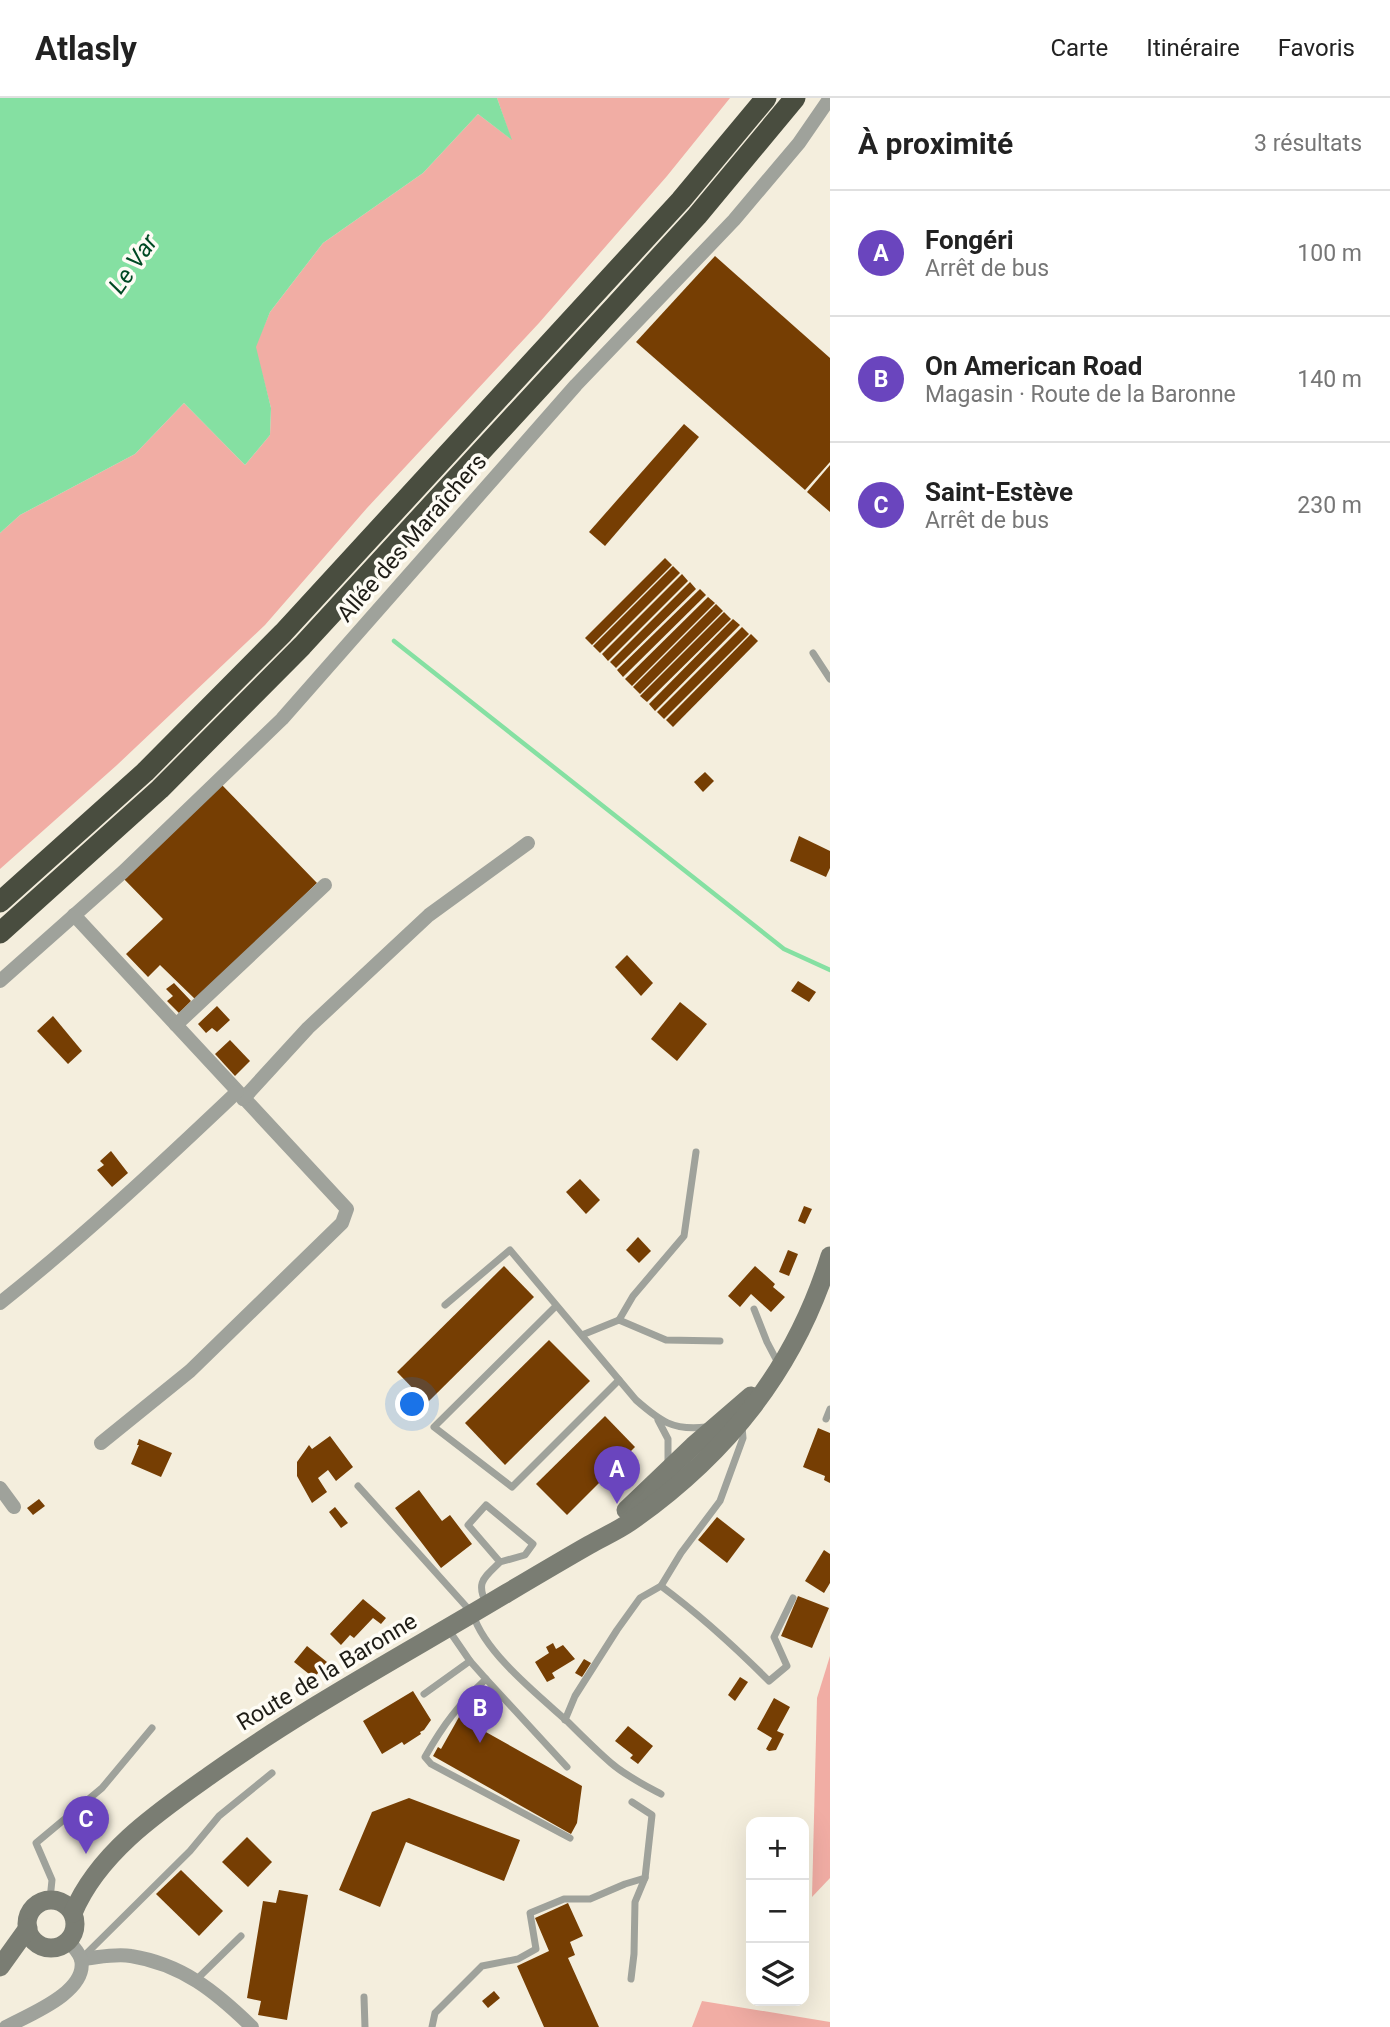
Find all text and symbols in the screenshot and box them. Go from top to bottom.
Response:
text: Atlasly [35,29,137,68]
text: Carte [1050,34,1108,62]
text: Itinéraire [1146,34,1240,62]
text: Favoris [1278,34,1355,62]
text: À proximité [858,126,1013,161]
text: 3 résultats [1254,130,1362,157]
text: Fongéri [925,225,1014,255]
water label: Le Var [103,228,164,299]
text: A [873,240,889,267]
text: 100 m [1297,240,1362,267]
text: Arrêt de bus [925,255,1049,282]
text: On American Road [925,351,1142,381]
text: B [874,366,888,393]
text: 140 m [1297,366,1362,393]
text: Magasin · Route de la Baronne [925,381,1236,408]
street label: Allée des Maraîchers [332,448,492,628]
text: Saint-Estève [925,477,1073,507]
text: C [873,492,889,519]
text: 230 m [1297,492,1362,519]
text: Arrêt de bus [925,507,1049,534]
your location [395,1387,429,1421]
pin: A [594,1446,640,1504]
street label: Route de la Baronne [232,1608,422,1736]
pin: B [457,1685,503,1743]
pin: C [63,1796,109,1854]
map controls [746,1817,809,2006]
button: + [746,1817,809,1880]
button: − [746,1880,809,1943]
button: layers [746,1943,809,2006]

